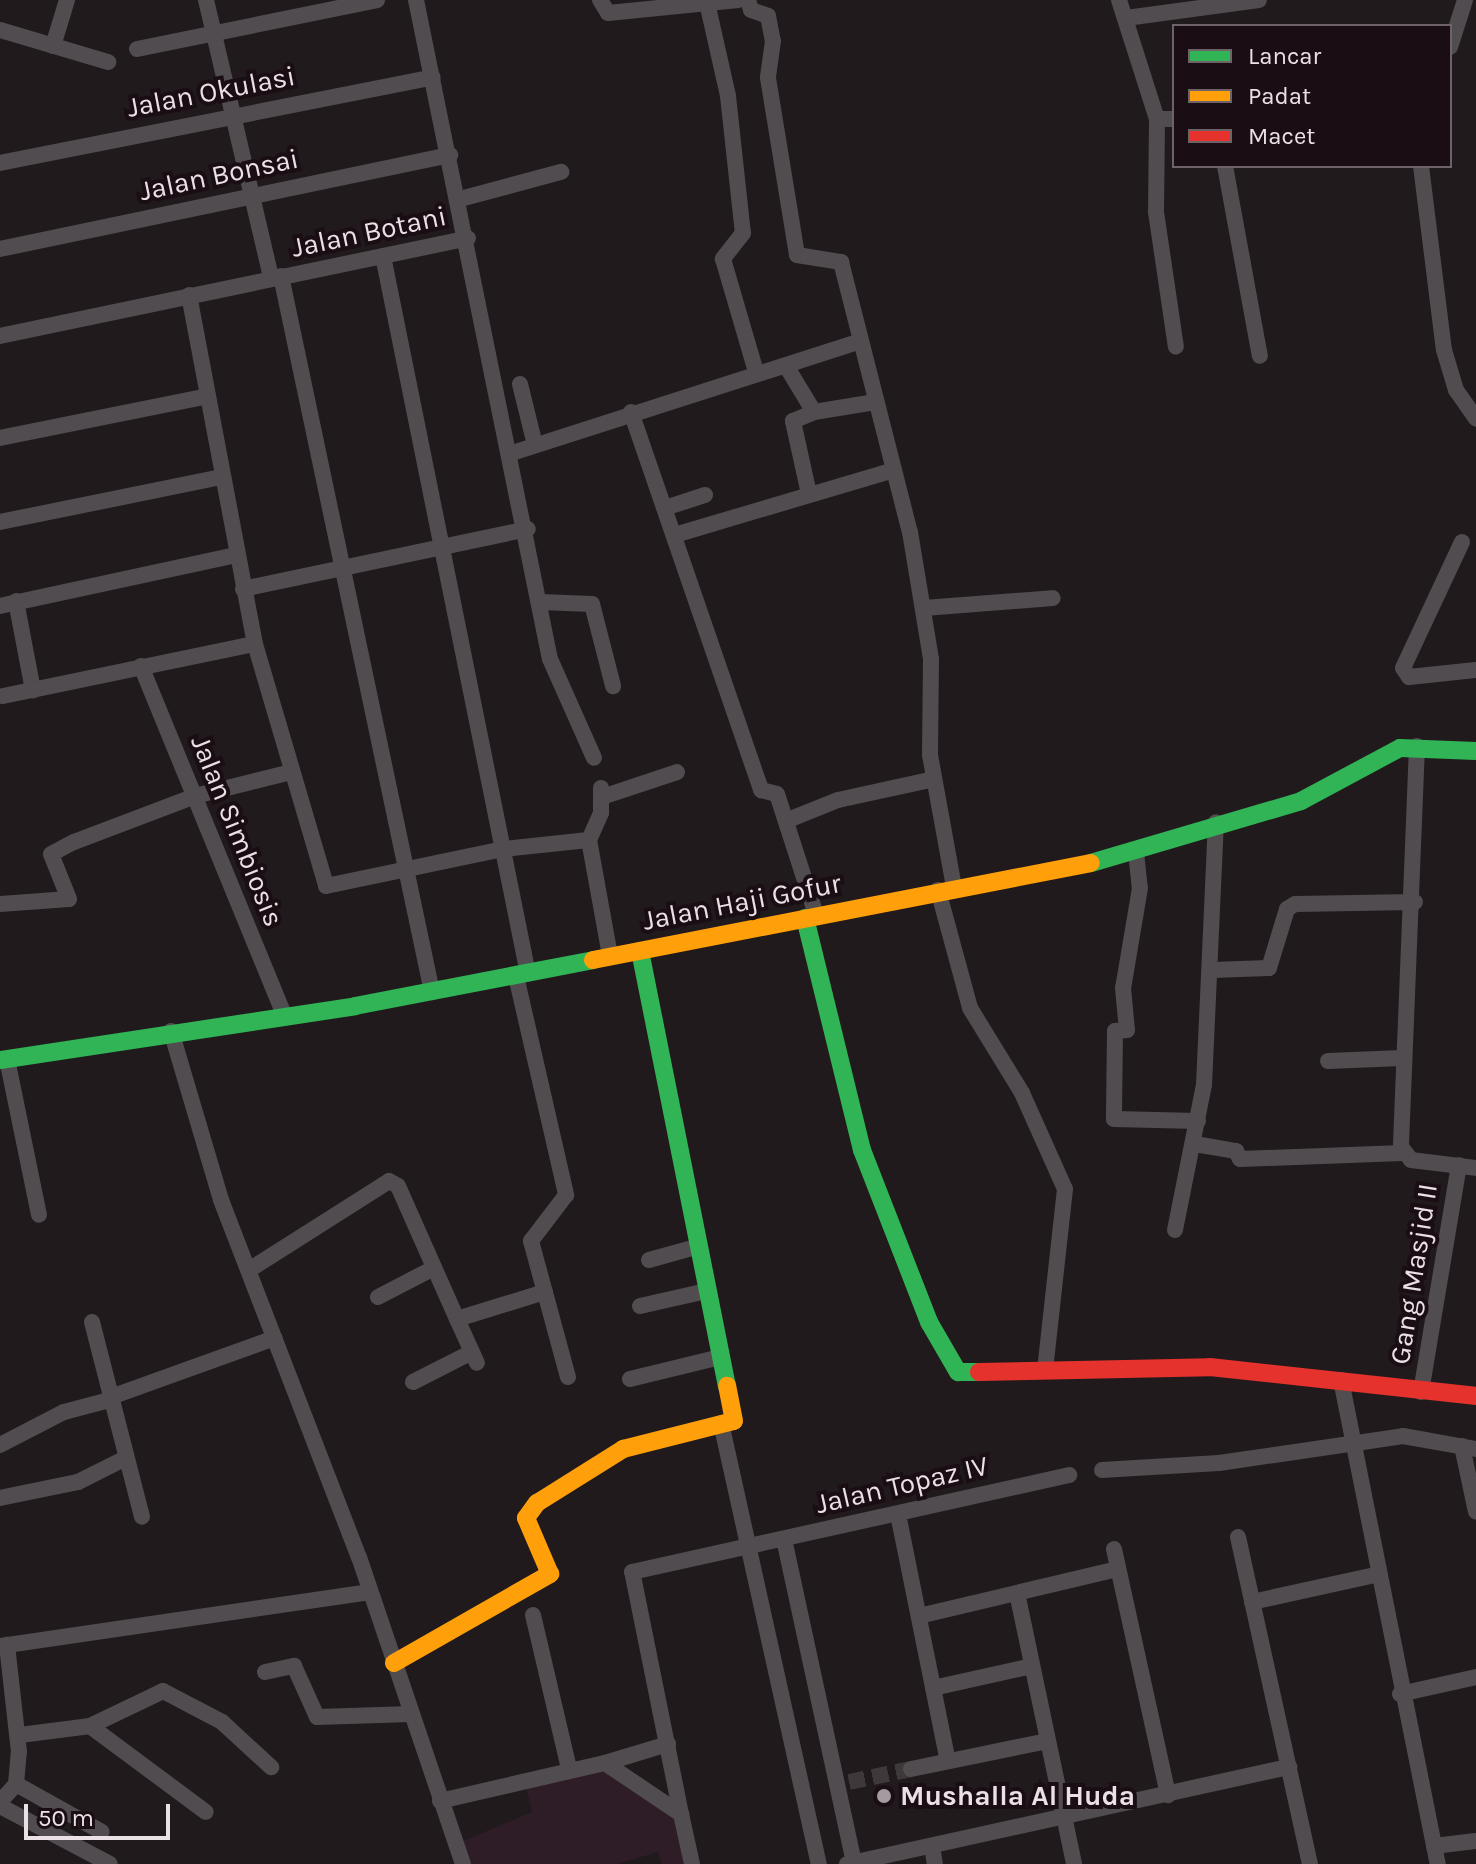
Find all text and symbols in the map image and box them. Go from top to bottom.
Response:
legend [1172,24,1452,168]
text: Lancar [1248,42,1321,70]
street label: Jalan Okulasi [124,59,298,125]
text: Padat [1248,82,1311,110]
text: Macet [1248,122,1315,150]
street label: Jalan Bonsai [136,142,302,208]
street label: Jalan Botani [289,199,449,265]
street label: Jalan Simbiosis [183,731,291,931]
street label: Jalan Haji Gofur [640,866,844,938]
street label: Gang Masjid II [1383,1181,1445,1367]
street label: Jalan Topaz IV [813,1449,991,1521]
place label: Mushalla Al Huda [900,1779,1135,1813]
marker: Mushalla Al Huda [875,1787,893,1805]
scale bar [28,1788,174,1838]
text: 50 m [38,1804,94,1832]

